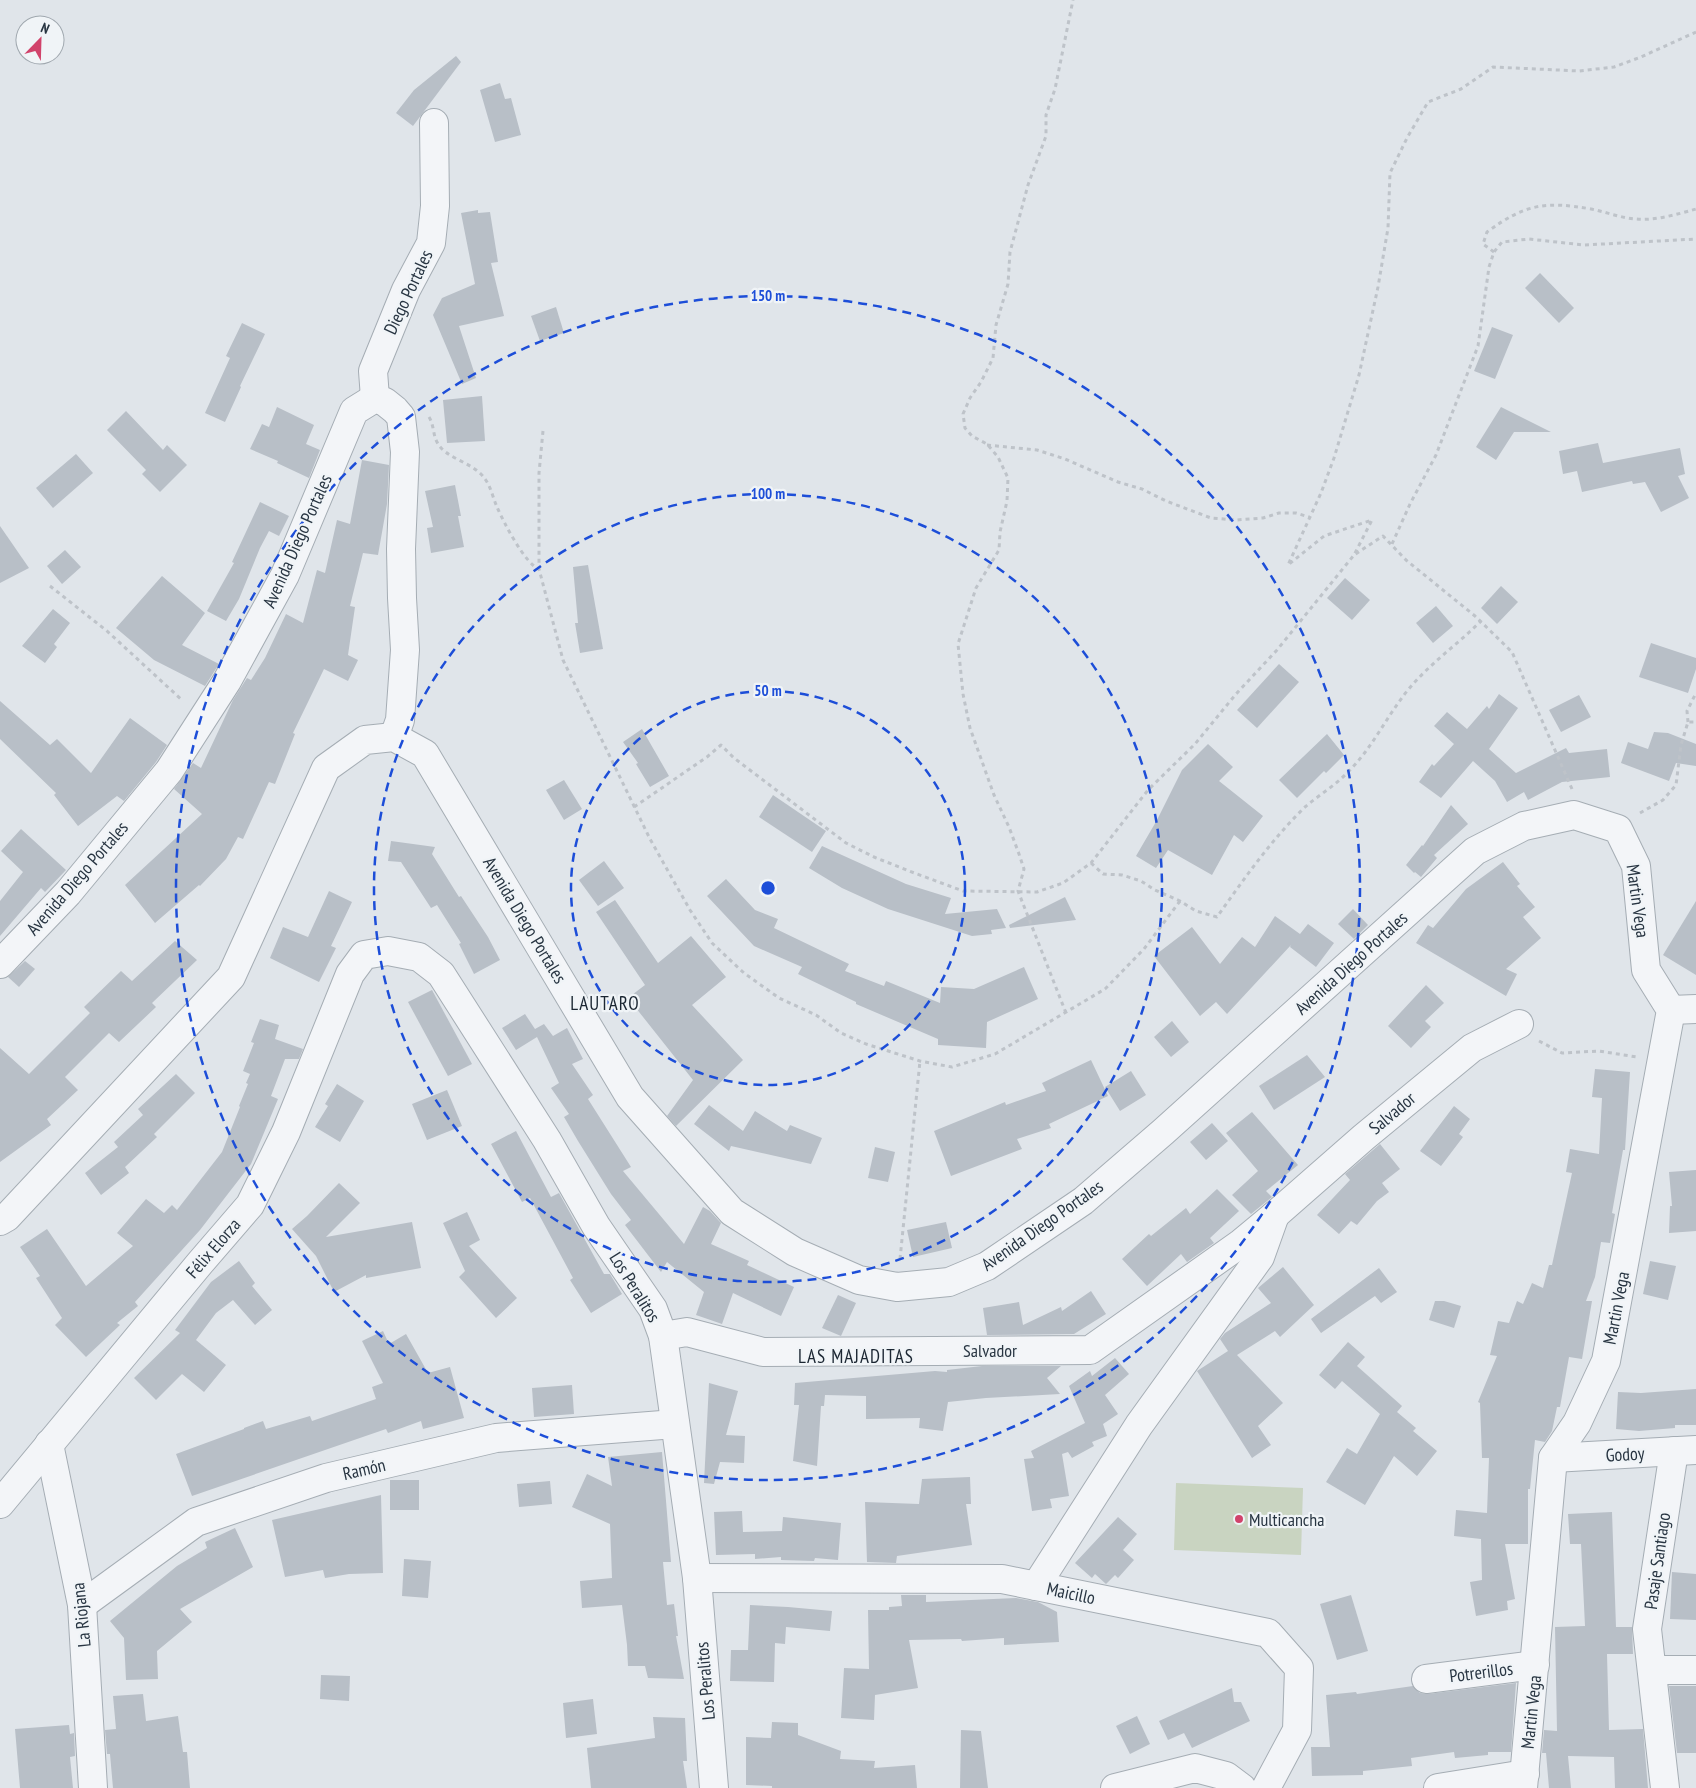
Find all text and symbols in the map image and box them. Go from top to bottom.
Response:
north arrow [15,15,65,65]
text: N [38,18,52,38]
street label: Diego Portales [378,246,438,338]
text: 150 m [751,286,785,305]
street label: Avenida Diego Portales [257,471,337,611]
text: 100 m [751,484,785,503]
text: 50 m [754,681,782,700]
street label: Avenida Diego Portales [21,816,133,940]
street label: Avenida Diego Portales [478,853,572,987]
street label: Martin Vega [1621,863,1655,939]
centre of rings [759,879,777,897]
street label: Avenida Diego Portales [1290,906,1412,1020]
district label: LAUTARO [570,991,640,1015]
street label: Salvador [1364,1087,1420,1139]
street label: Avenida Diego Portales [977,1174,1107,1276]
street label: Félix Elorza [181,1213,245,1283]
street label: Los Peralitos [605,1248,665,1326]
street label: Martin Vega [1598,1270,1634,1346]
street label: Salvador [963,1339,1017,1362]
district label: LAS MAJADITAS [798,1344,914,1368]
street label: Godoy [1605,1441,1645,1466]
street label: Ramón [340,1453,388,1485]
place label: Multicancha [1249,1508,1324,1531]
street label: Pasaje Santiago [1639,1511,1675,1611]
marker: Multicancha [1233,1513,1245,1525]
street label: Maicillo [1045,1577,1098,1609]
street label: La Riojana [66,1582,96,1648]
street label: Los Peralitos [690,1641,720,1721]
street label: Potrerillos [1448,1657,1514,1687]
street label: Martin Vega [1516,1674,1546,1750]

